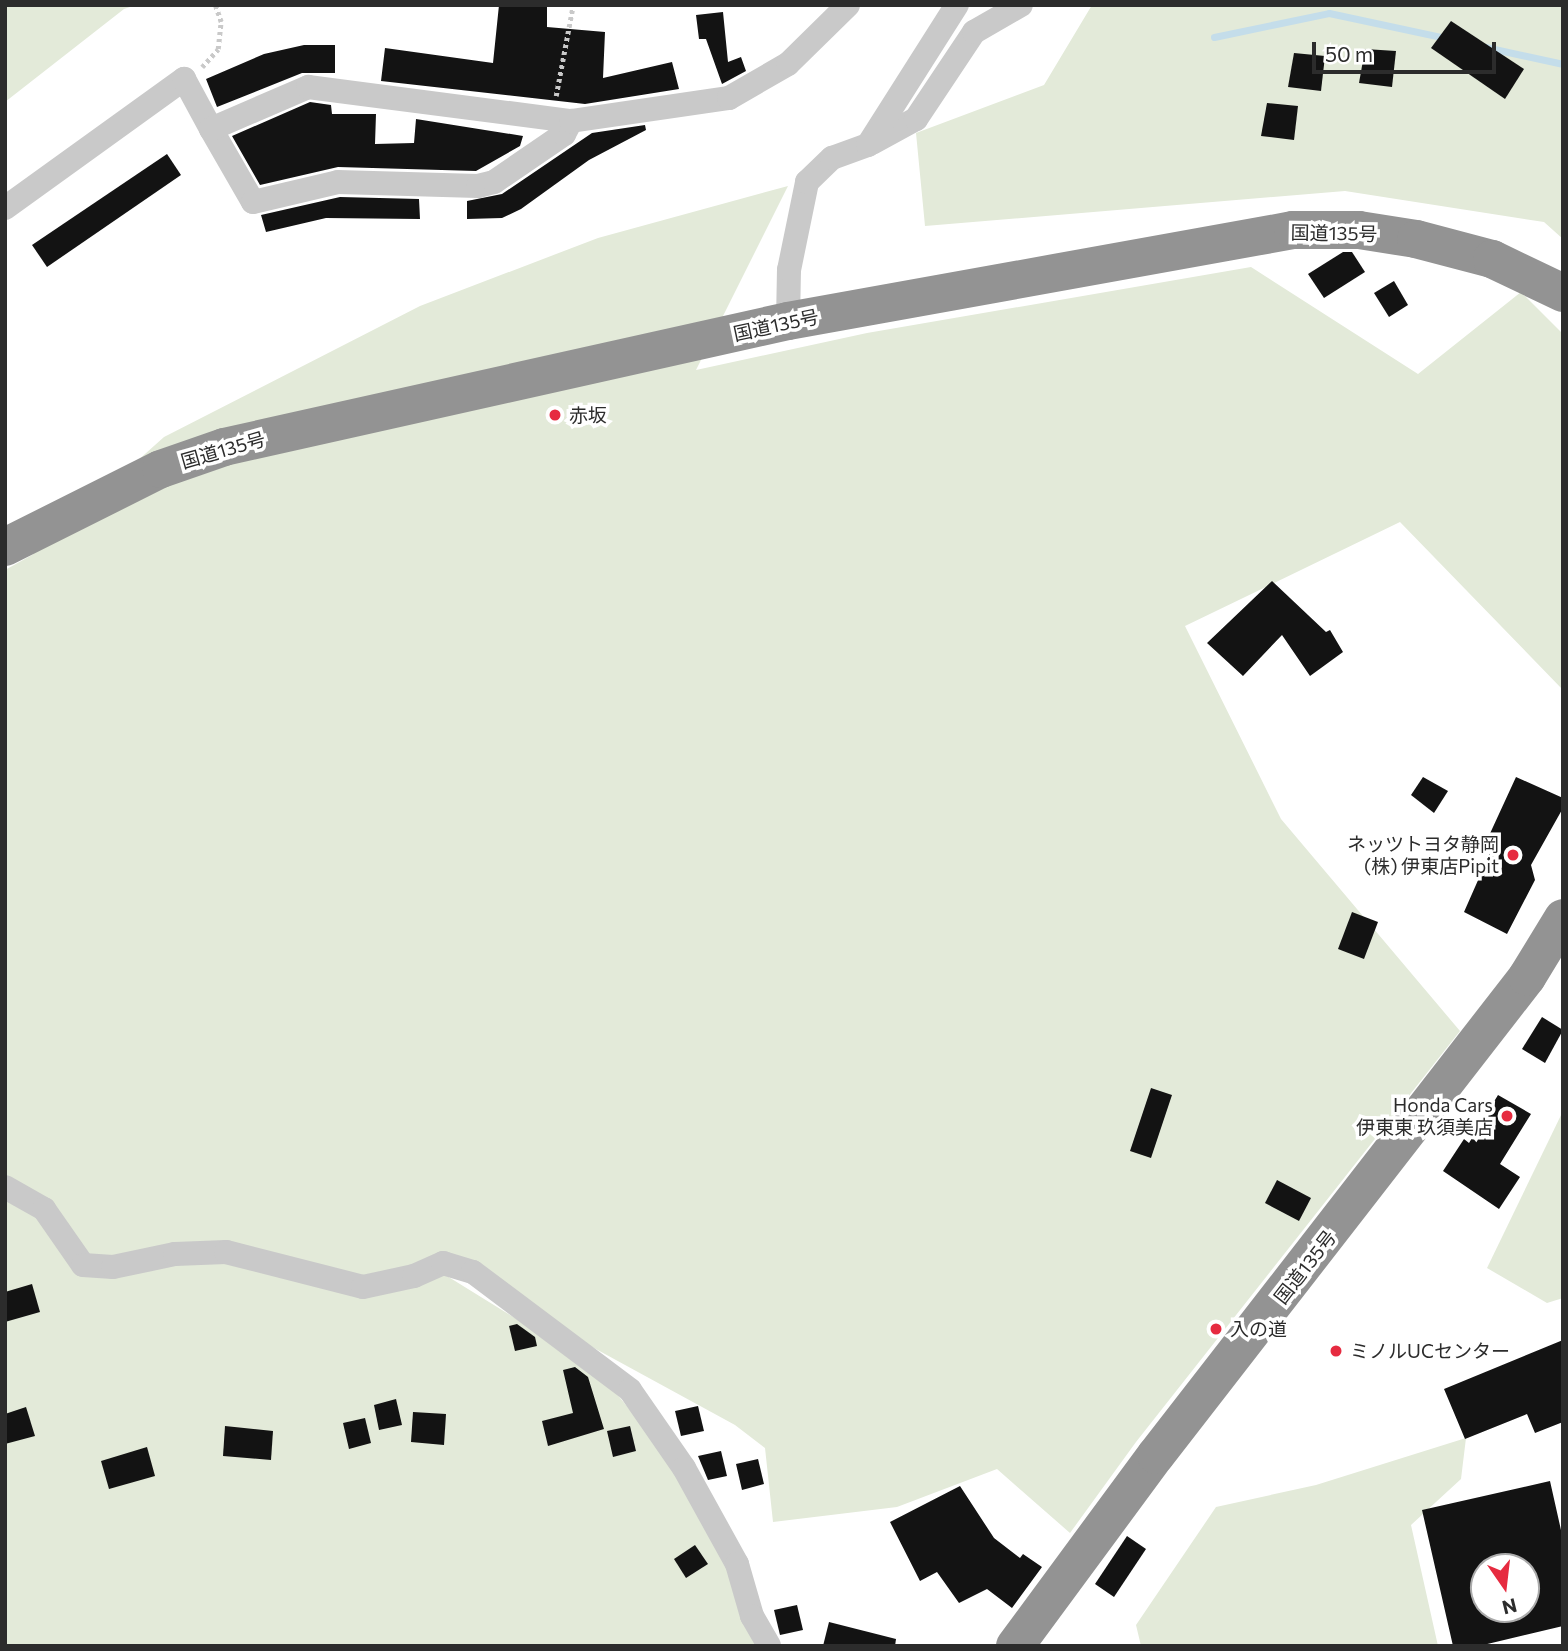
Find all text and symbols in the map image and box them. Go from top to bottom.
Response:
scale bar [1316,28,1500,72]
text: 50 m [1325,41,1373,66]
street label: 国道135号 [1290,221,1378,245]
street label: 国道135号 [731,305,821,345]
place label: 赤坂 [569,404,607,426]
marker: 赤坂 [547,407,563,423]
street label: 国道135号 [178,427,268,473]
place label: ネッツトヨタ静岡 (株) 伊東店Pipit [1347,833,1499,877]
marker: ネッツトヨタ静岡 (株) 伊東店Pipit [1505,847,1521,863]
place label: Honda Cars 伊東東 玖須美店 [1356,1094,1493,1138]
marker: Honda Cars 伊東東 玖須美店 [1499,1108,1515,1124]
street label: 国道135号 [1269,1226,1341,1308]
place label: 入の道 [1230,1318,1287,1340]
marker: 入の道 [1208,1321,1224,1337]
place label: ミノルUCセンター [1350,1340,1510,1362]
marker: ミノルUCセンター [1328,1343,1344,1359]
north arrow [1470,1553,1540,1623]
text: N [1500,1594,1519,1620]

